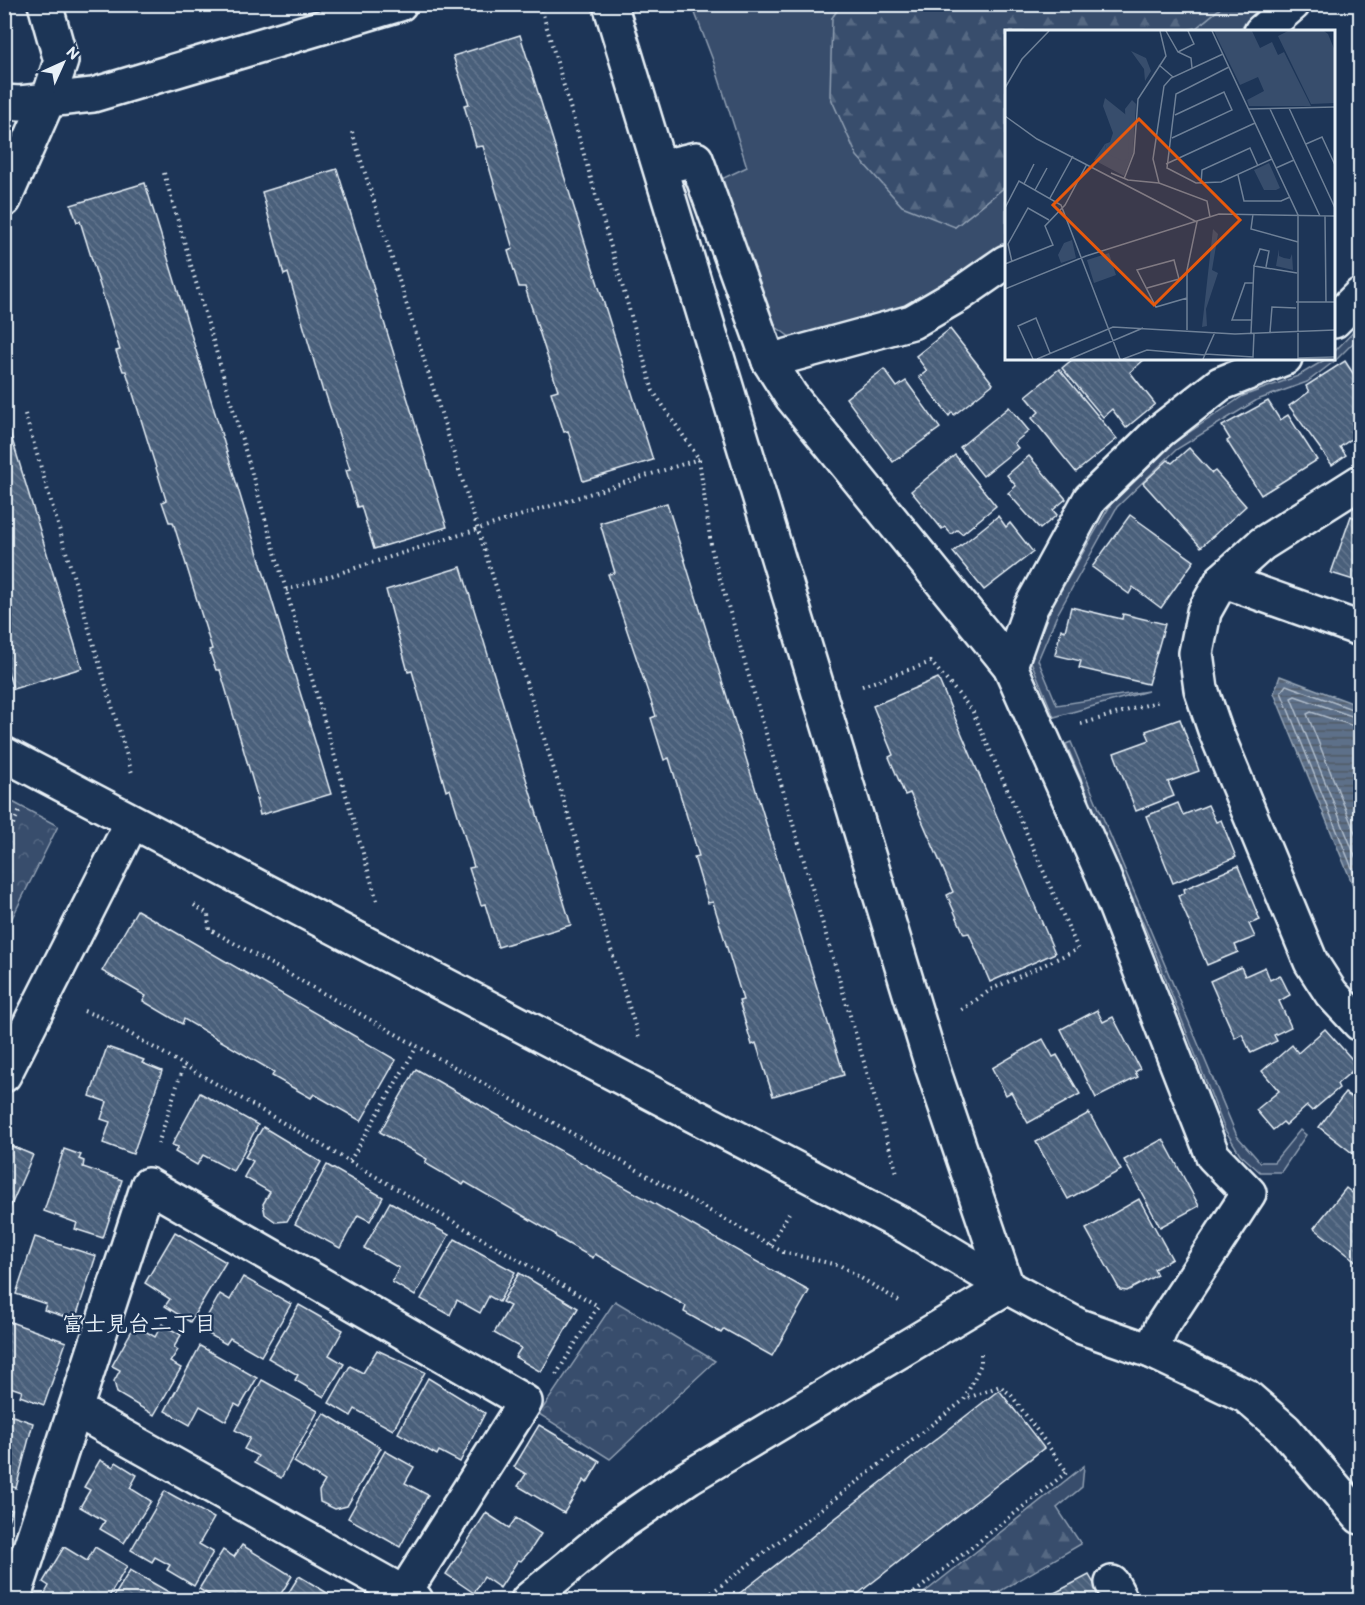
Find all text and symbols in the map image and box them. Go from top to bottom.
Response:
inset map [1005,30,1335,360]
north arrow [33,33,93,93]
text: N [63,42,84,63]
district label: 富士見台二丁目 [62,1310,216,1337]

